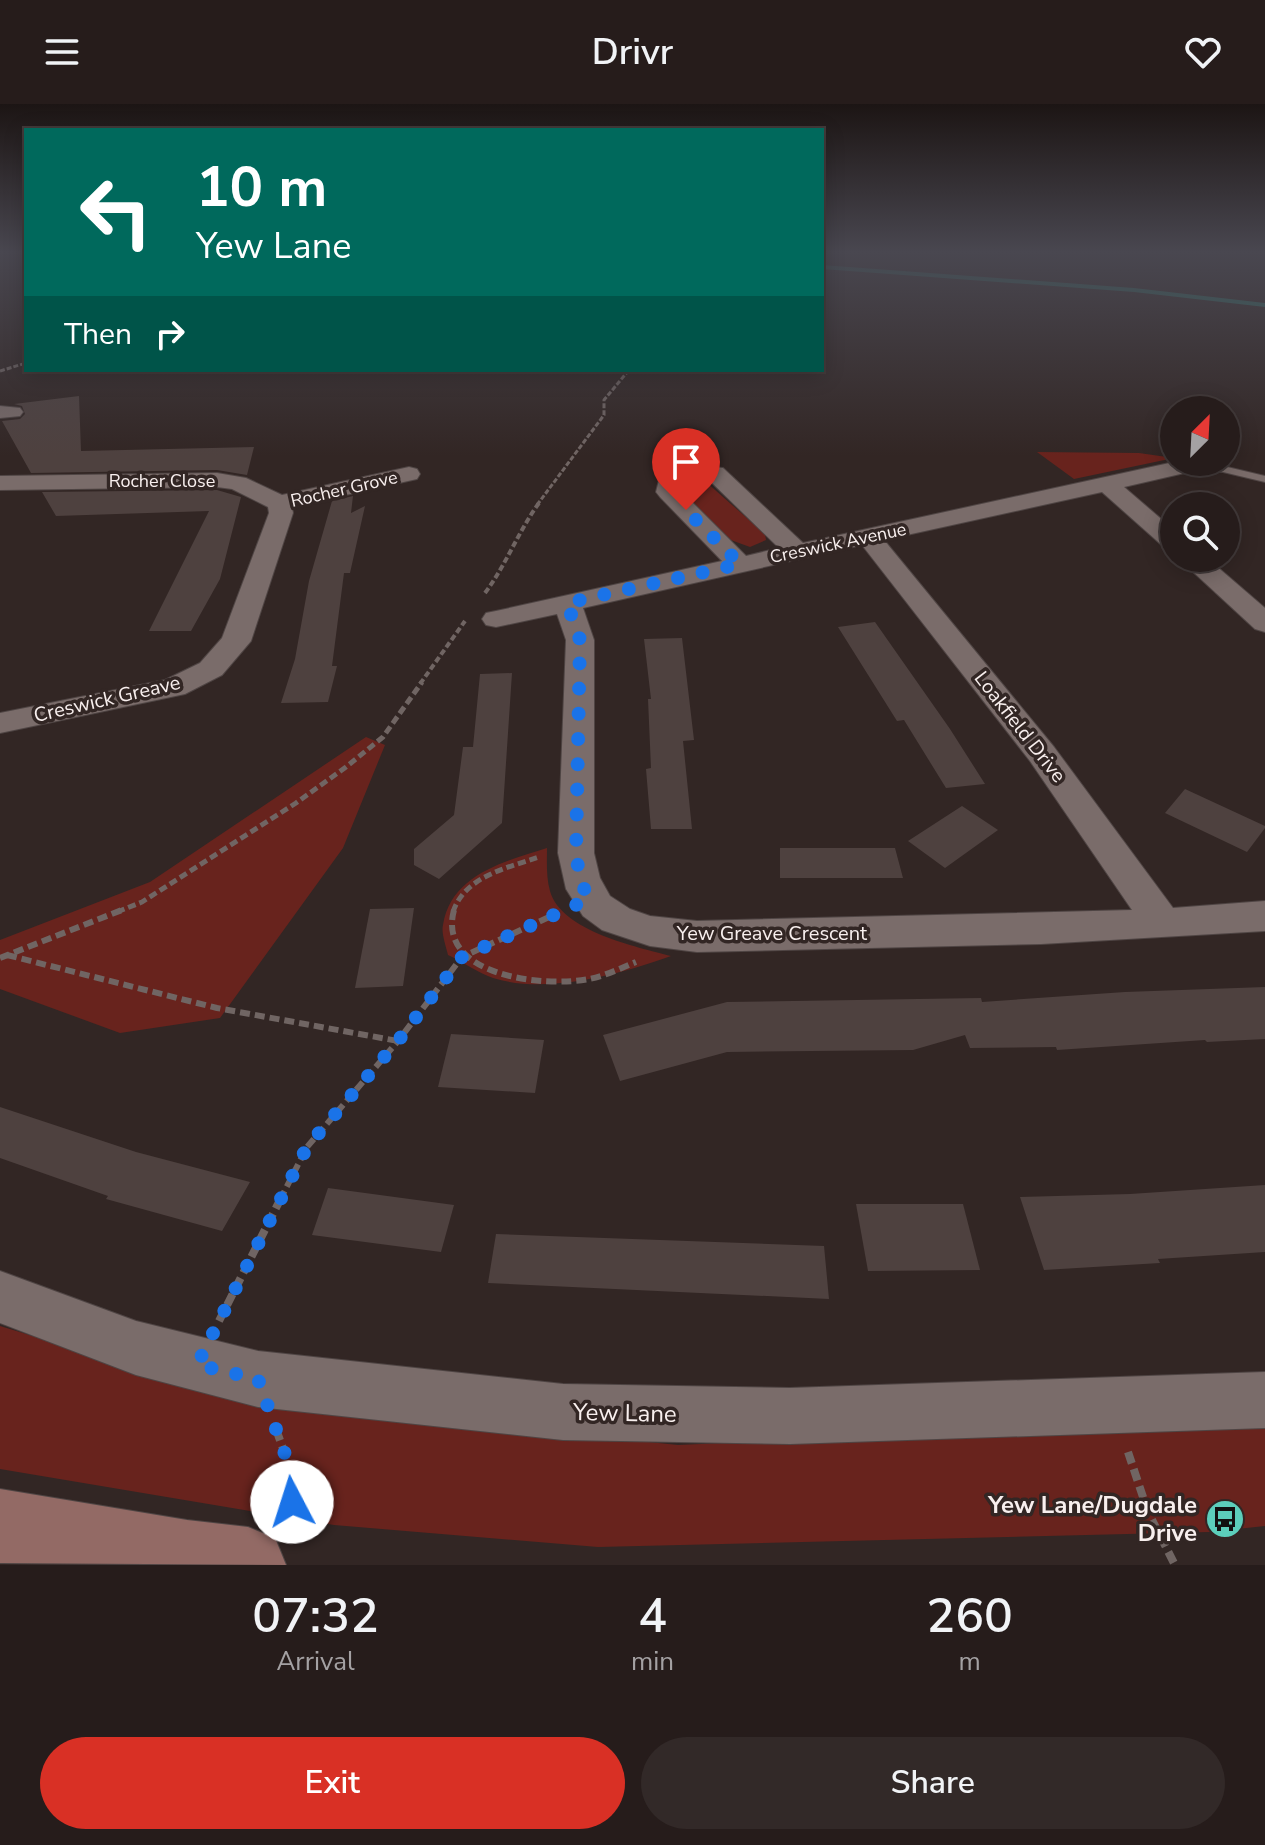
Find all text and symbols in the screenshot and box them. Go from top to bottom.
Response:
text: Drivr [592,28,673,77]
icon: menu [40,30,84,74]
icon: heart [1181,30,1225,74]
text: 10 m [196,149,327,226]
icon: left [64,160,168,264]
text: Yew Lane [196,222,351,271]
icon: right [148,312,192,356]
text: Then [64,314,132,355]
north arrow [1160,396,1240,476]
map controls [1160,396,1240,572]
pin [652,428,720,510]
icon: arrive [664,440,708,484]
street label: Rocher Grove [288,465,400,513]
street label: Rocher Close [109,469,215,493]
button: search [1160,492,1240,572]
street label: Creswick Avenue [768,517,908,569]
street label: Loakfield Drive [968,666,1072,788]
street label: Creswick Greave [31,669,183,729]
street label: Yew Greave Crescent [676,920,868,947]
street label: Yew Lane [572,1396,677,1430]
position arrow [250,1460,334,1544]
place label: Yew Lane/Dugdale Drive [987,1489,1197,1549]
bus stop icon: Yew Lane/Dugdale Drive [1204,1498,1246,1540]
text: 07:32 [252,1583,379,1649]
text: 4 [638,1583,667,1649]
text: 260 [926,1583,1013,1649]
text: Arrival [276,1644,355,1679]
text: min [631,1644,674,1679]
text: m [958,1644,981,1679]
button: Exit [40,1737,625,1829]
button: Share [641,1737,1225,1829]

